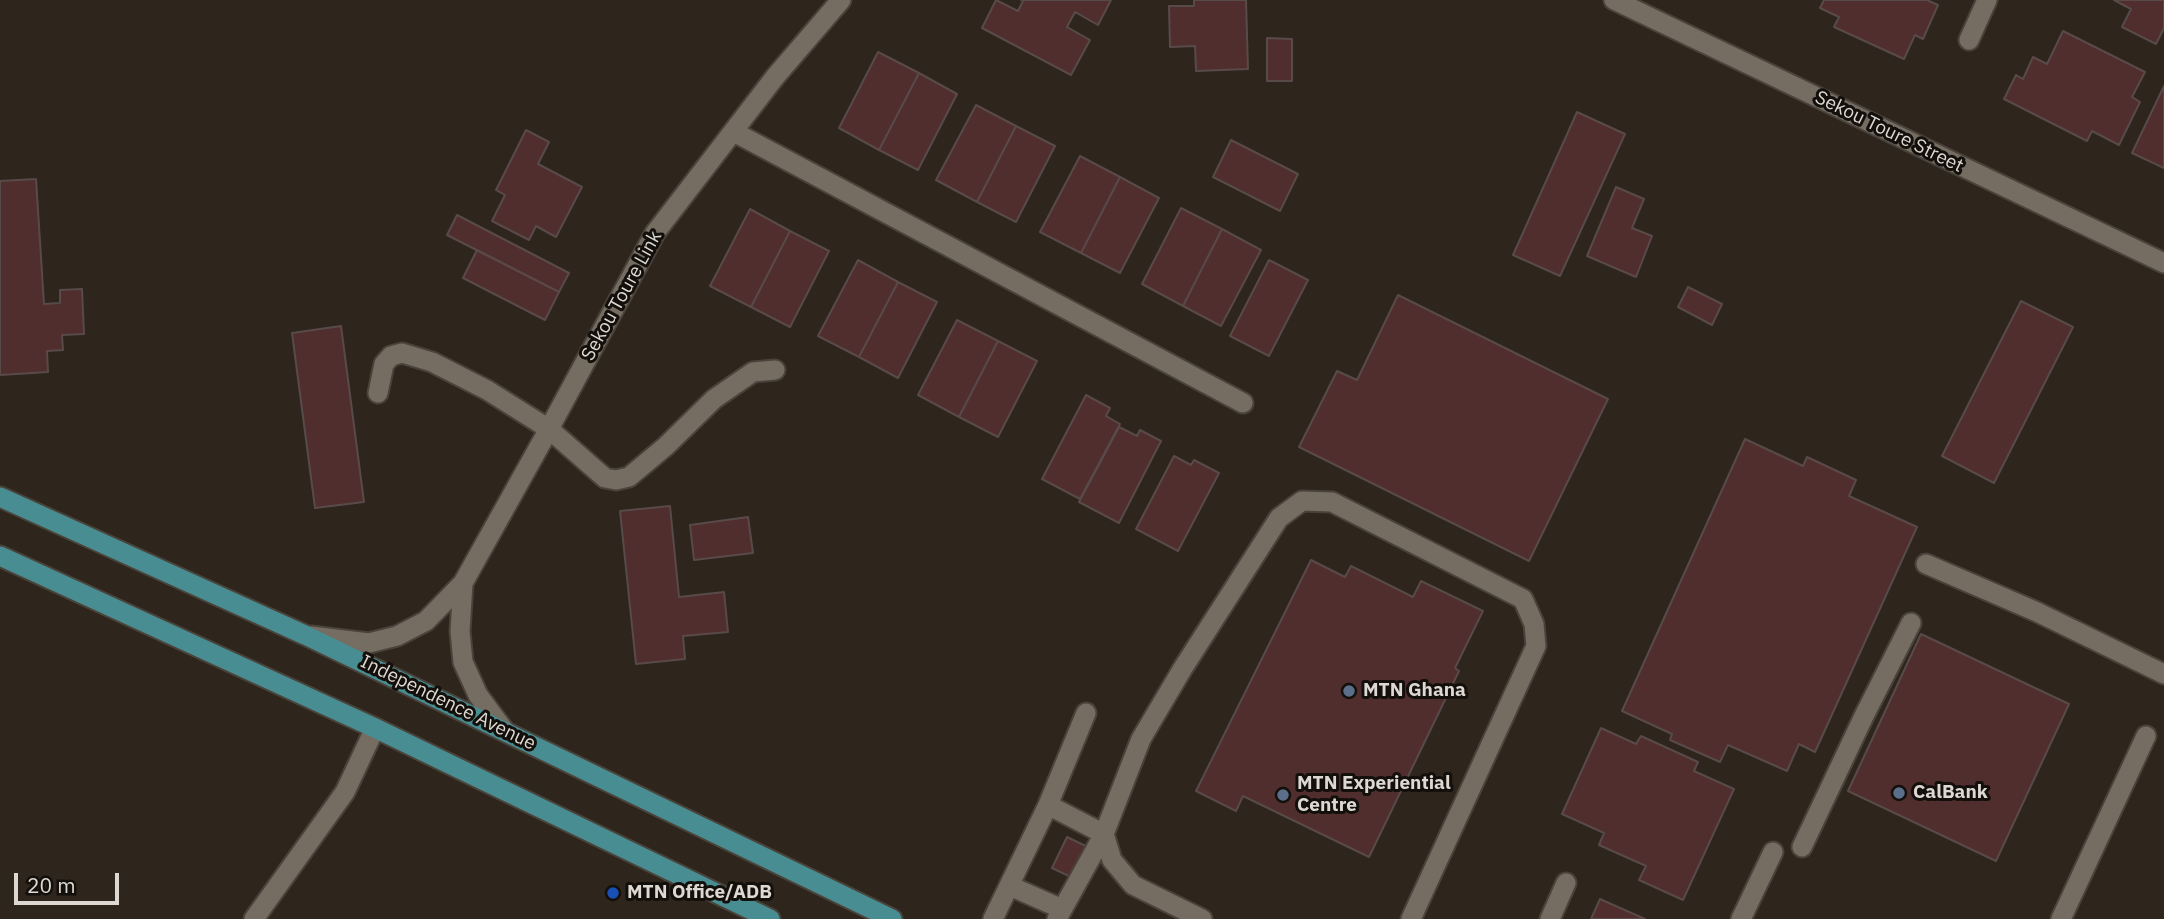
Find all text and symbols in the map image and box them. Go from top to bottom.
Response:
street label: Sekou Toure Street [1811,86,1967,178]
street label: Sekou Toure Link [577,227,667,365]
street label: Independence Avenue [357,651,539,755]
place label: MTN Ghana [1363,680,1466,702]
marker: MTN Ghana [1341,683,1357,699]
place label: MTN Experiential Centre [1297,773,1451,817]
place label: CalBank [1913,782,1988,804]
marker: CalBank [1891,785,1907,801]
marker: MTN Experiential Centre [1275,787,1291,803]
scale bar [18,860,122,904]
text: 20 m [27,871,76,899]
place label: MTN Office/ADB [627,882,772,904]
marker: MTN Office/ADB [605,885,621,901]

